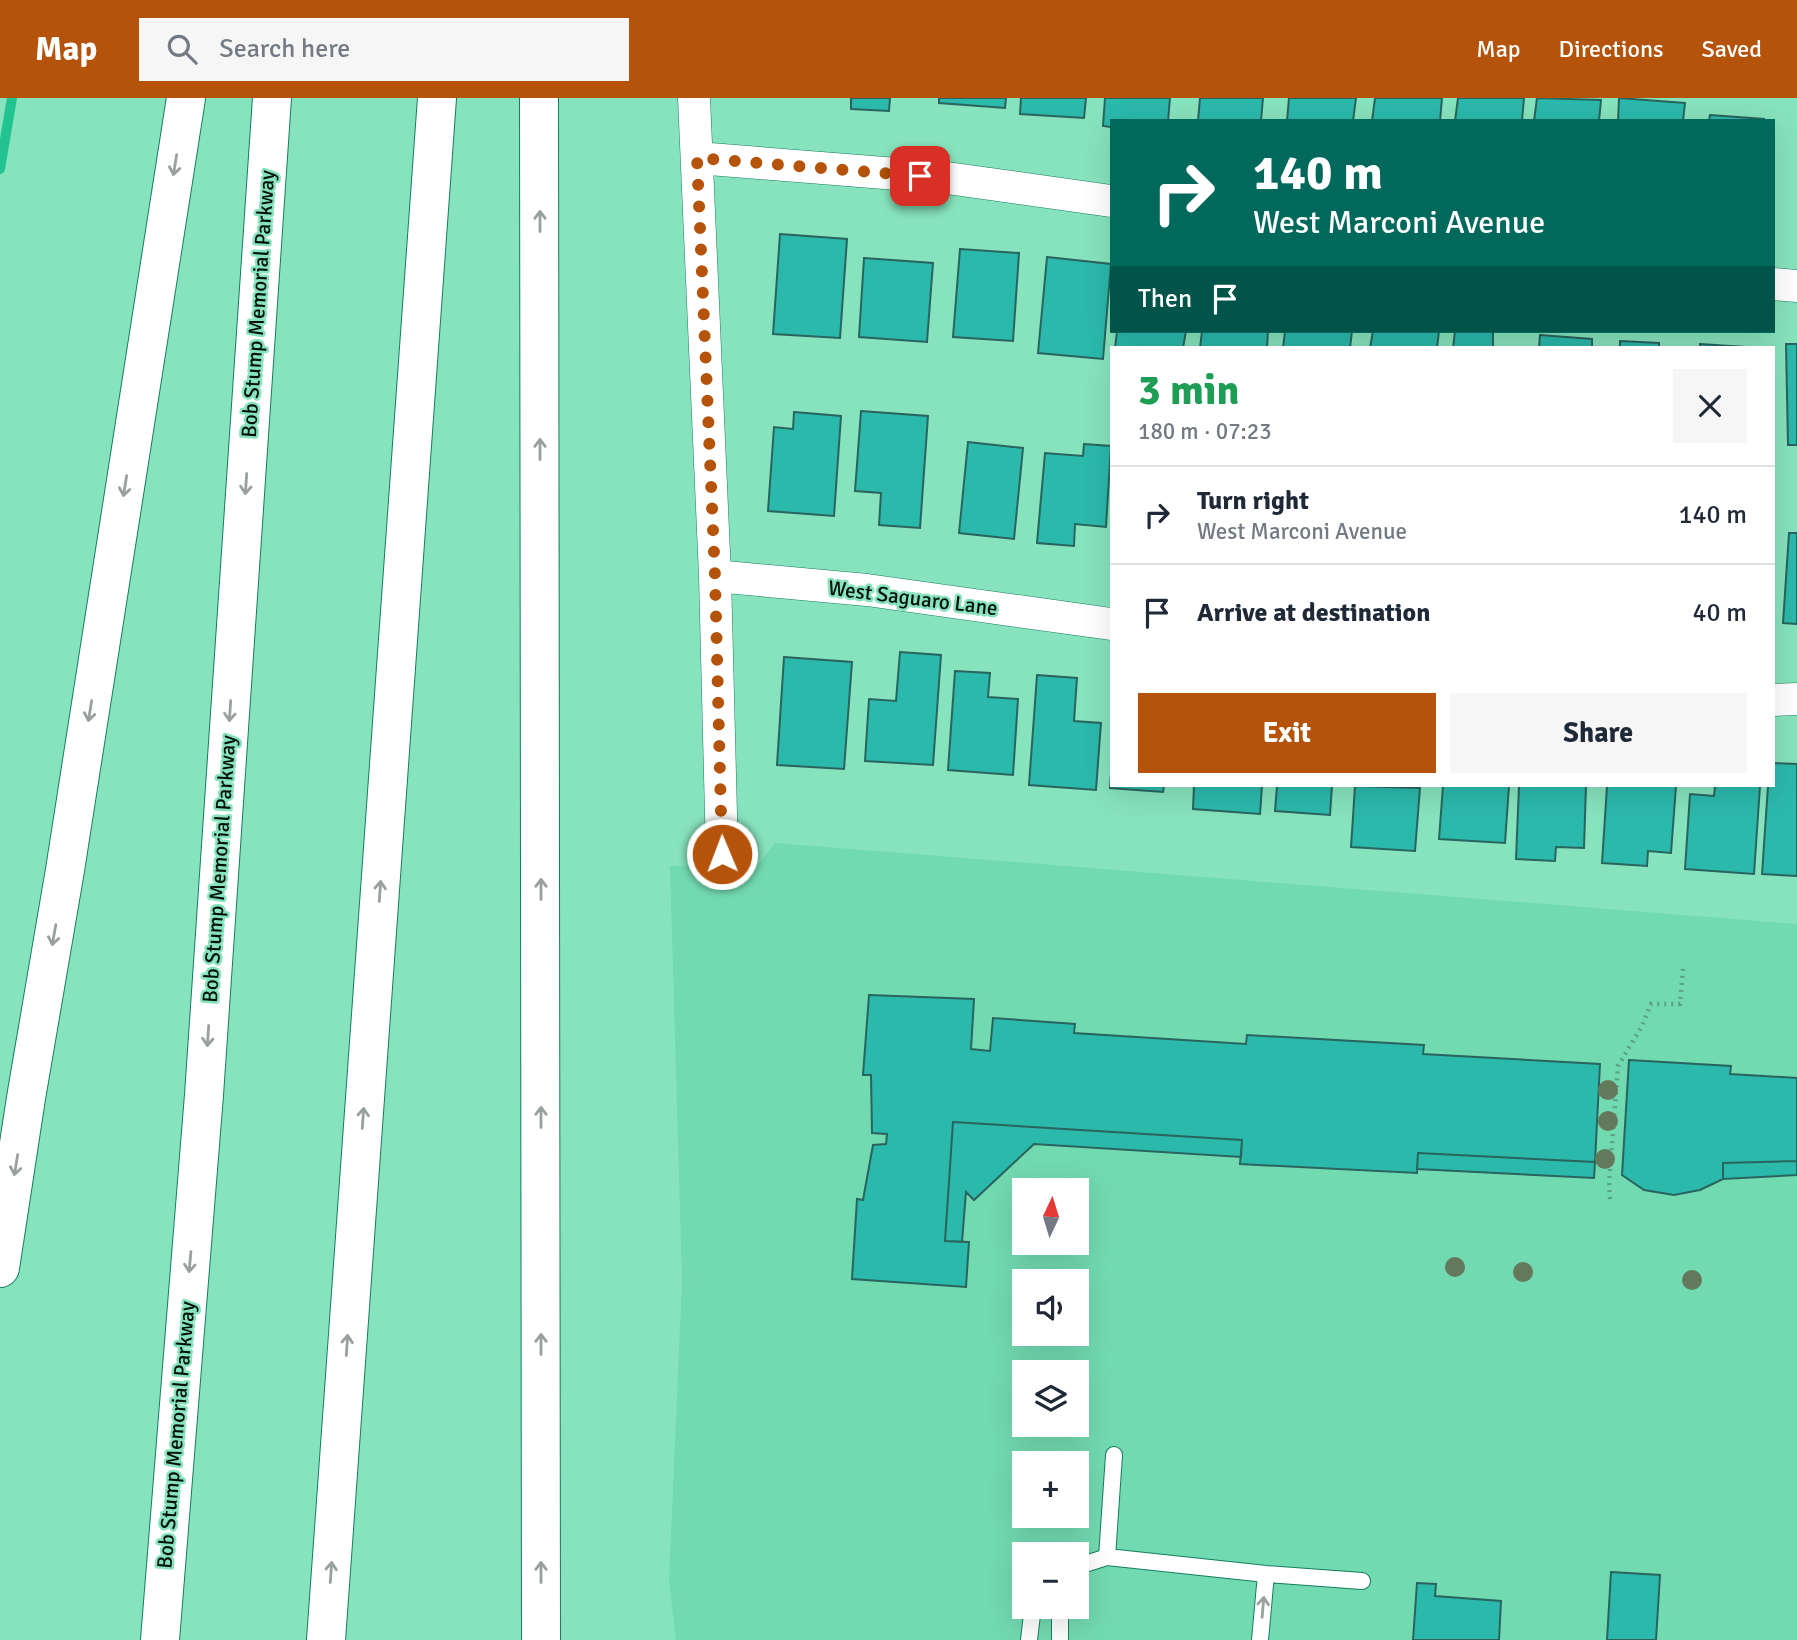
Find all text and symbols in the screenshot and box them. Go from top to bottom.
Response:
search box [139,18,629,81]
text: Map [35,29,97,70]
icon: search [163,30,201,68]
text: Search here [219,33,350,65]
text: Map [1476,34,1521,64]
text: Directions [1559,34,1664,64]
text: Saved [1702,34,1762,64]
text: 140 m [1253,143,1383,203]
pin [890,146,950,206]
icon: right [1138,147,1229,238]
one-way arrow [169,154,182,176]
icon: arrive [901,157,939,195]
street label: Bob Stump Memorial Parkway [236,169,280,439]
text: West Marconi Avenue [1253,203,1545,242]
one-way arrow [533,210,547,233]
icon: arrive [1206,280,1244,318]
text: Then [1138,283,1192,315]
text: 3 min [1138,365,1239,416]
button: close [1673,369,1747,443]
text: 180 m · 07:23 [1138,417,1272,446]
one-way arrow [533,438,547,461]
one-way arrow [239,472,252,495]
one-way arrow [119,474,132,497]
text: Turn right [1197,485,1309,517]
icon: right [1138,496,1176,534]
text: 140 m [1678,499,1747,531]
text: West Marconi Avenue [1197,517,1407,546]
street label: West Saguaro Lane [827,575,999,621]
icon: arrive [1138,594,1176,632]
text: Arrive at destination [1197,597,1430,629]
text: 40 m [1692,597,1747,629]
button: Exit [1138,693,1436,773]
button: Share [1450,693,1747,773]
one-way arrow [83,699,96,722]
one-way arrow [223,699,236,722]
street label: Bob Stump Memorial Parkway [197,734,241,1004]
position arrow [685,817,759,891]
one-way arrow [534,878,548,901]
one-way arrow [374,880,387,903]
one-way arrow [47,923,60,946]
one-way arrow [201,1024,214,1047]
one-way arrow [534,1106,548,1129]
one-way arrow [357,1107,370,1130]
one-way arrow [9,1154,22,1176]
north arrow [1012,1178,1088,1255]
map controls [1012,1178,1089,1619]
one-way arrow [183,1251,196,1273]
button: sound [1012,1269,1089,1346]
street label: Bob Stump Memorial Parkway [151,1300,201,1570]
one-way arrow [534,1333,548,1356]
one-way arrow [341,1334,354,1357]
button: layers [1012,1360,1089,1437]
button: + [1012,1451,1089,1528]
button: − [1012,1542,1089,1619]
one-way arrow [325,1561,338,1584]
one-way arrow [534,1561,548,1584]
one-way arrow [1256,1596,1269,1619]

